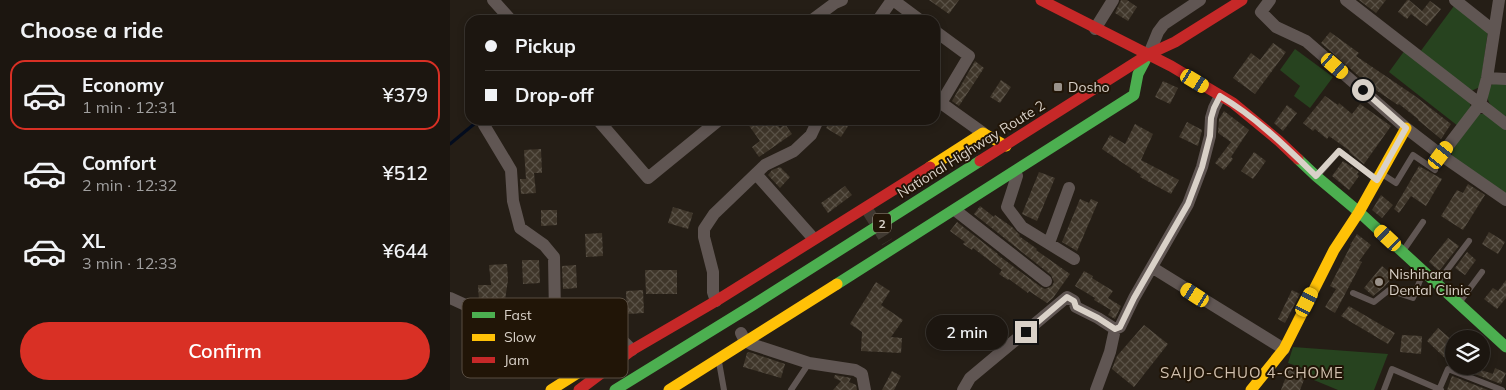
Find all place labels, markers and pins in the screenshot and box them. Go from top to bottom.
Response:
place label: Dosho [1068,78,1110,96]
marker: Dosho [1052,81,1064,93]
place label: Nishihara Dental Clinic [1389,265,1470,299]
marker: Nishihara Dental Clinic [1373,276,1385,288]

